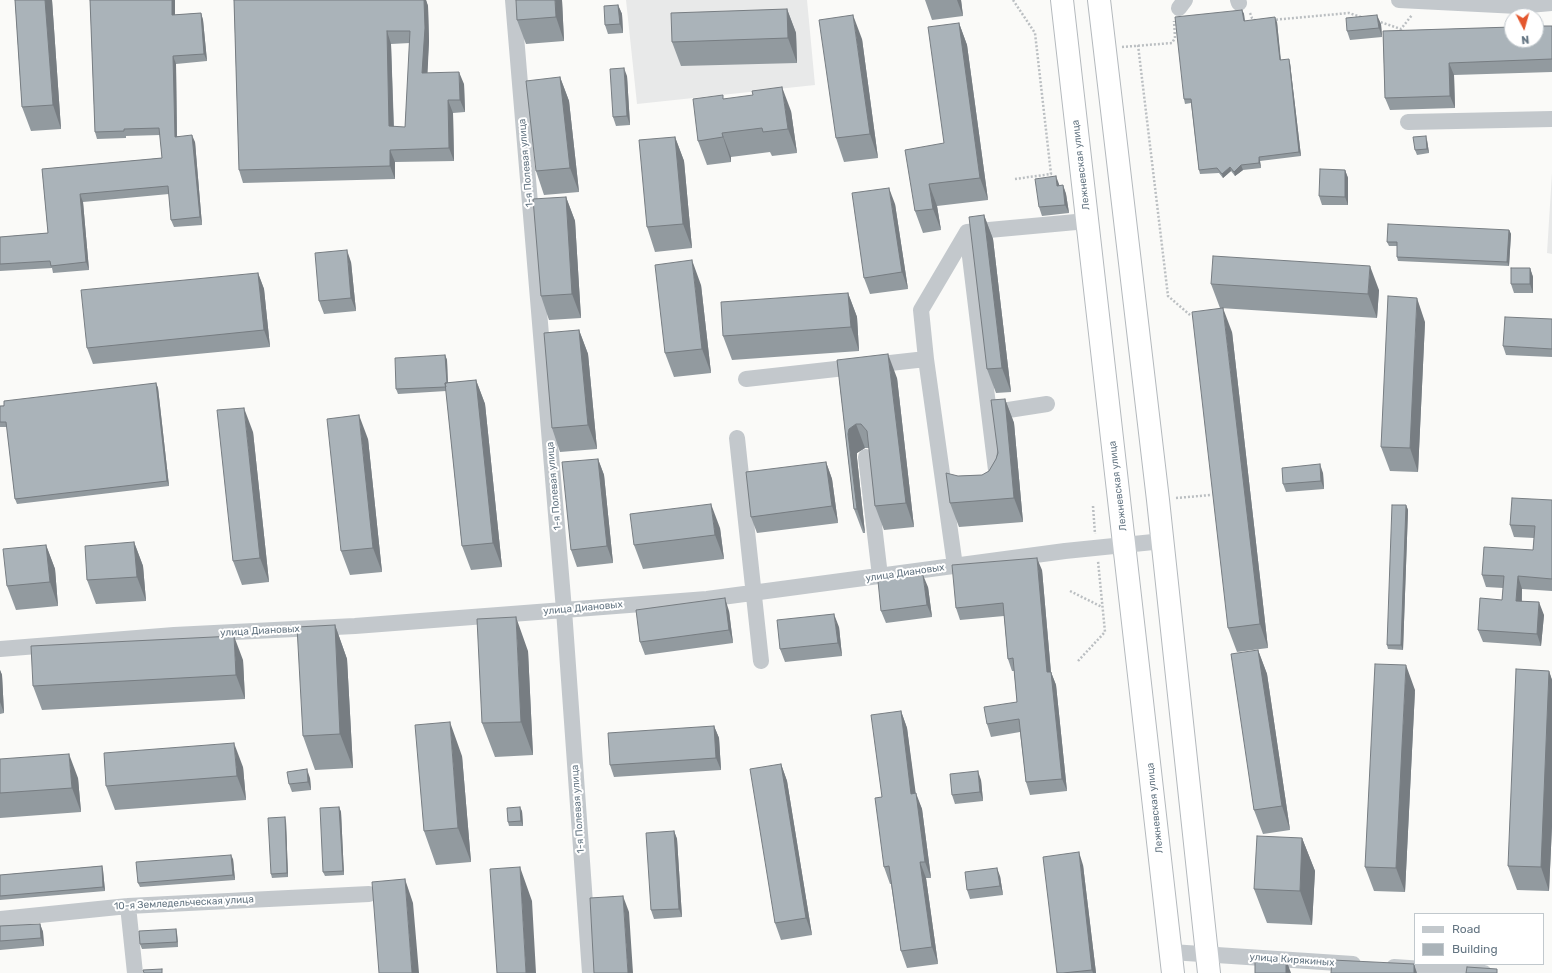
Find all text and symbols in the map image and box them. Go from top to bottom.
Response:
north arrow [1504,8,1544,48]
text: N [1521,33,1530,46]
street label: 1-я Полевая улица [516,118,536,208]
street label: Лежневская улица [1069,119,1093,211]
street label: Лежневская улица [1106,440,1130,532]
street label: 1-я Полевая улица [544,441,564,531]
street label: улица Диановых [865,562,945,584]
street label: улица Диановых [543,599,623,617]
street label: улица Диановых [220,623,300,639]
street label: Лежневская улица [1144,762,1166,854]
street label: 1-я Полевая улица [569,764,587,854]
street label: 10-я Земледельческая улица [114,893,254,913]
legend [1414,913,1544,965]
text: Road [1452,922,1480,936]
text: Building [1452,942,1498,956]
street label: улица Кирякиных [1249,951,1335,969]

